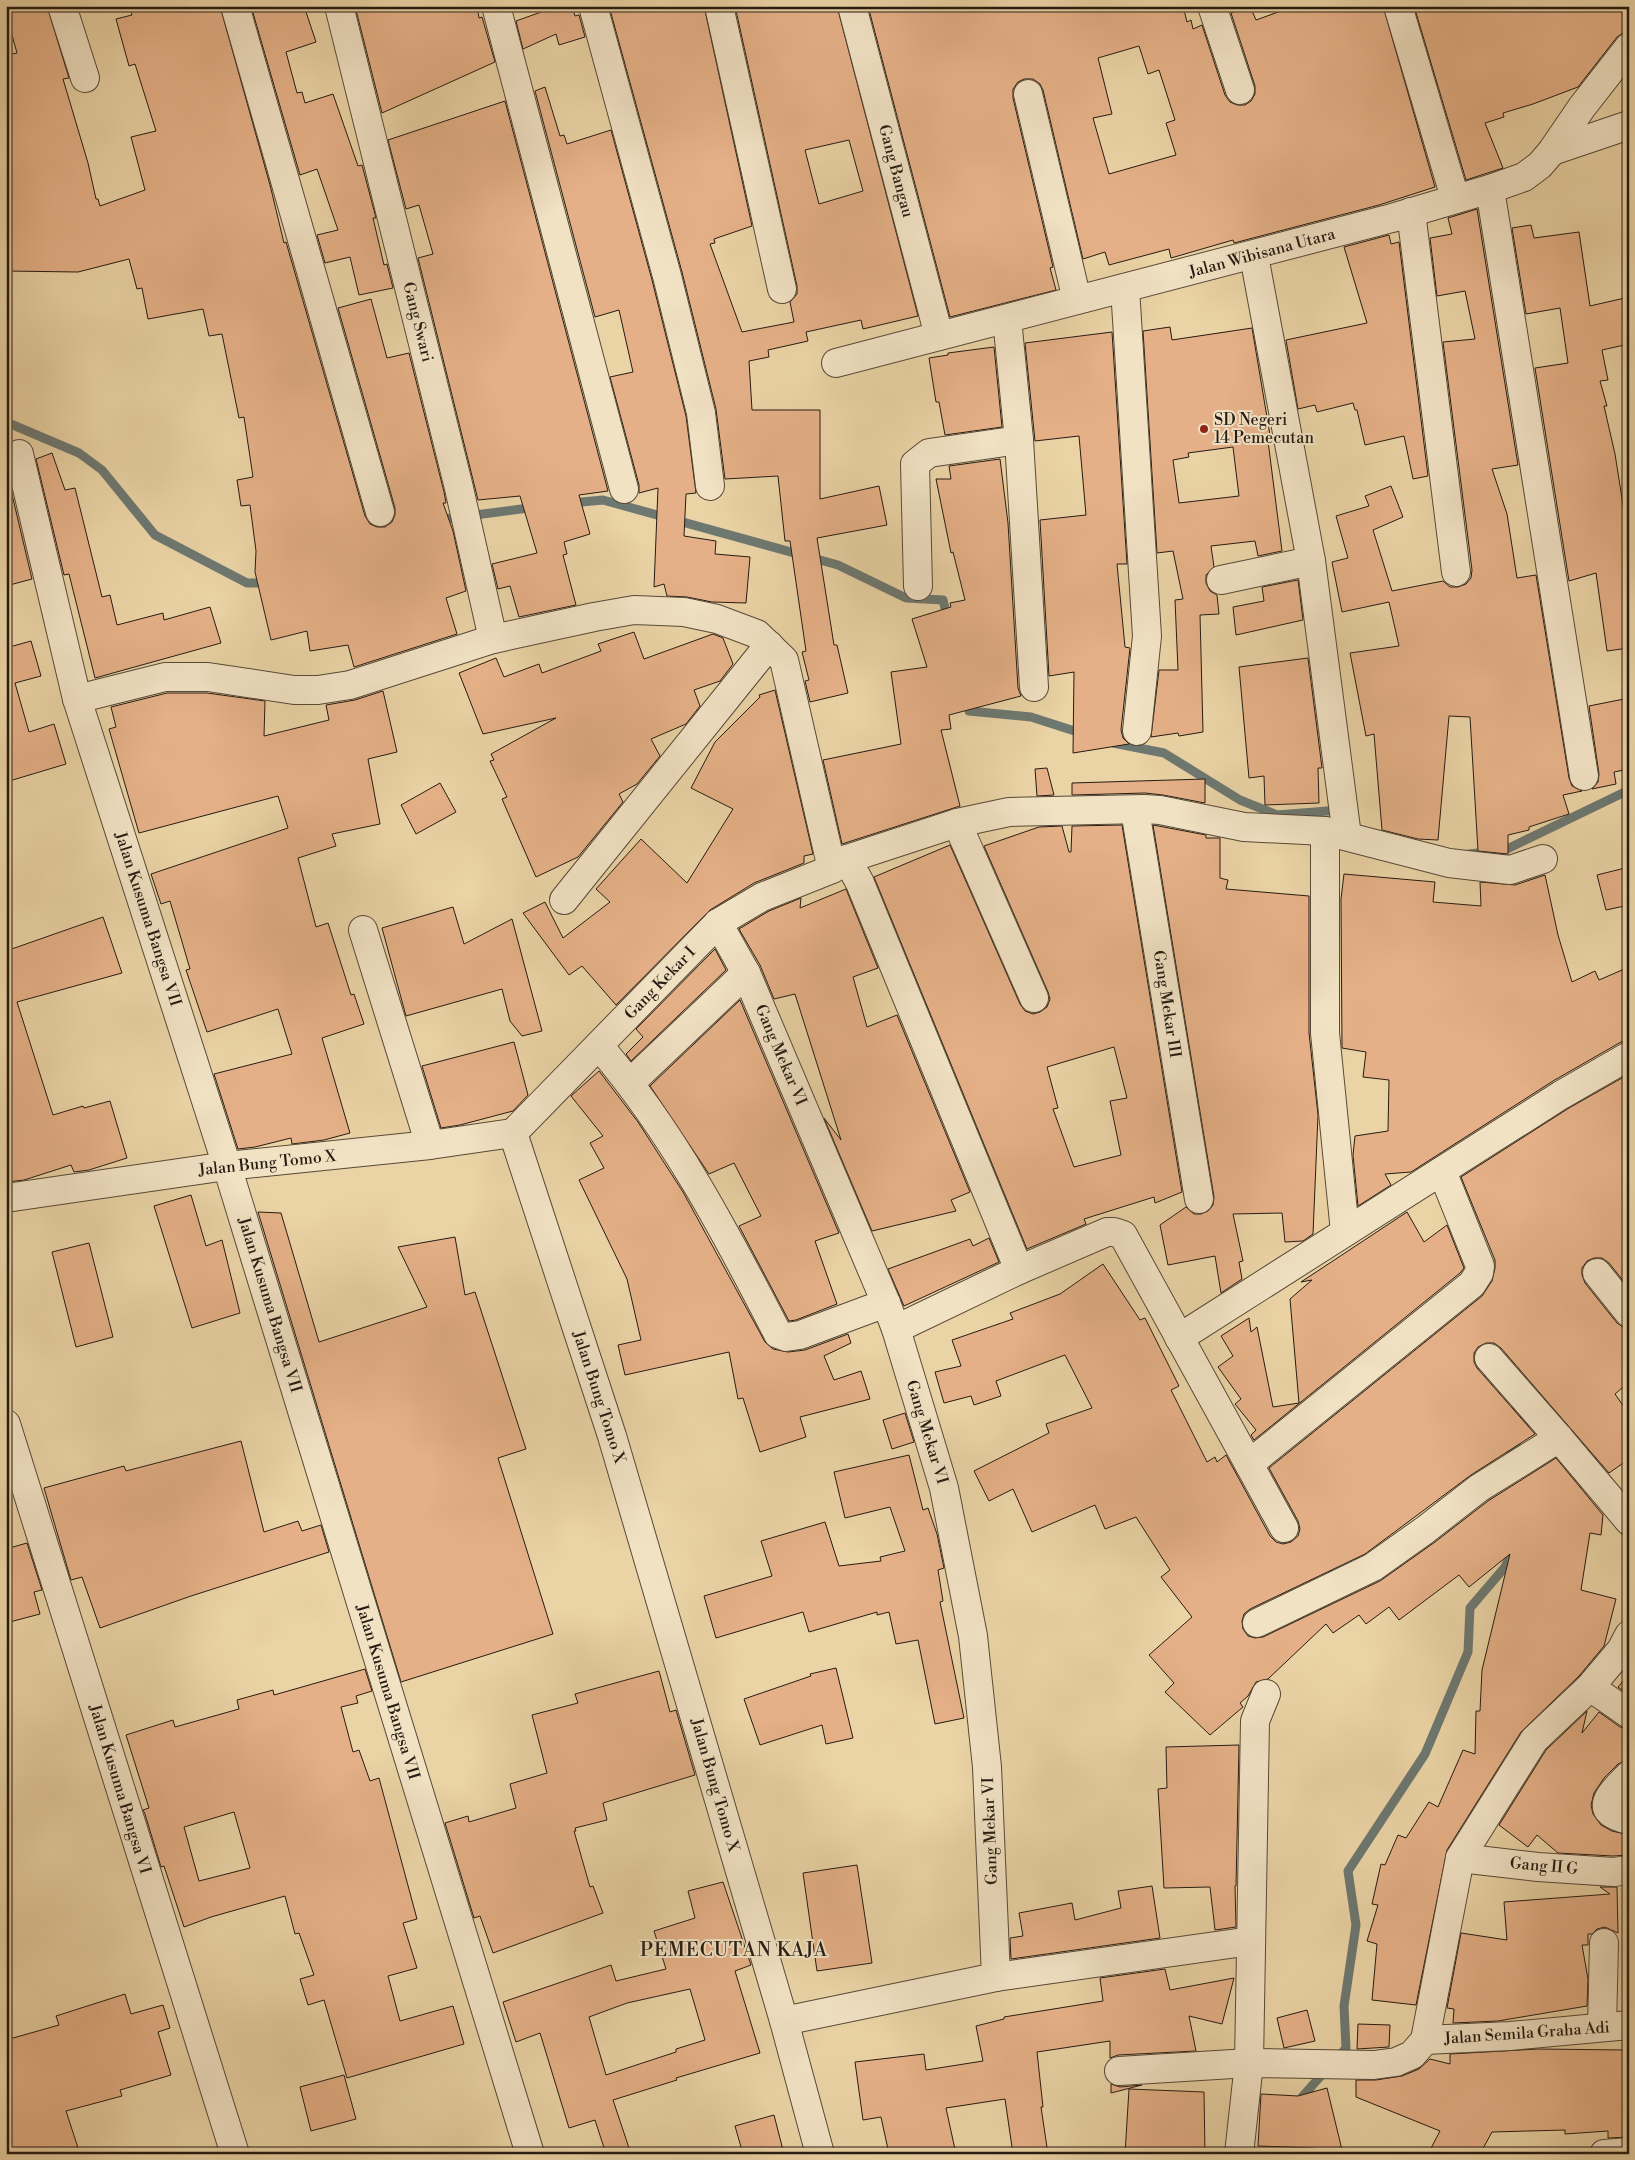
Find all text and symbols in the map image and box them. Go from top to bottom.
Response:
street label: Gang Bangau [874,122,918,220]
street label: Jalan Wibisana Utara [1186,224,1338,282]
street label: Gang Swari [398,280,438,364]
place label: SD Negeri 14 Pemecutan [1214,410,1314,448]
marker: SD Negeri 14 Pemecutan [1198,423,1210,435]
street label: Jalan Kusuma Bangsa VII [110,828,186,1009]
street label: Gang Kekar I [620,942,700,1024]
street label: Gang Mekar III [1149,949,1185,1059]
street label: Gang Mekar VI [751,1001,811,1109]
street label: Jalan Bung Tomo X [196,1146,338,1180]
street label: Jalan Kusuma Bangsa VII [234,1214,306,1395]
street label: Jalan Bung Tomo X [568,1327,630,1467]
street label: Gang Mekar VI [902,1377,952,1487]
street label: Jalan Kusuma Bangsa VII [352,1601,424,1782]
street label: Jalan Kusuma Bangsa VI [84,1701,155,1876]
street label: Jalan Bung Tomo X [686,1715,744,1855]
street label: Gang Mekar VI [978,1777,1002,1885]
street label: Gang II G [1509,1853,1579,1879]
district label: PEMECUTAN KAJA [640,1938,828,1962]
street label: Jalan Semila Graha Adi [1443,2017,1610,2049]

